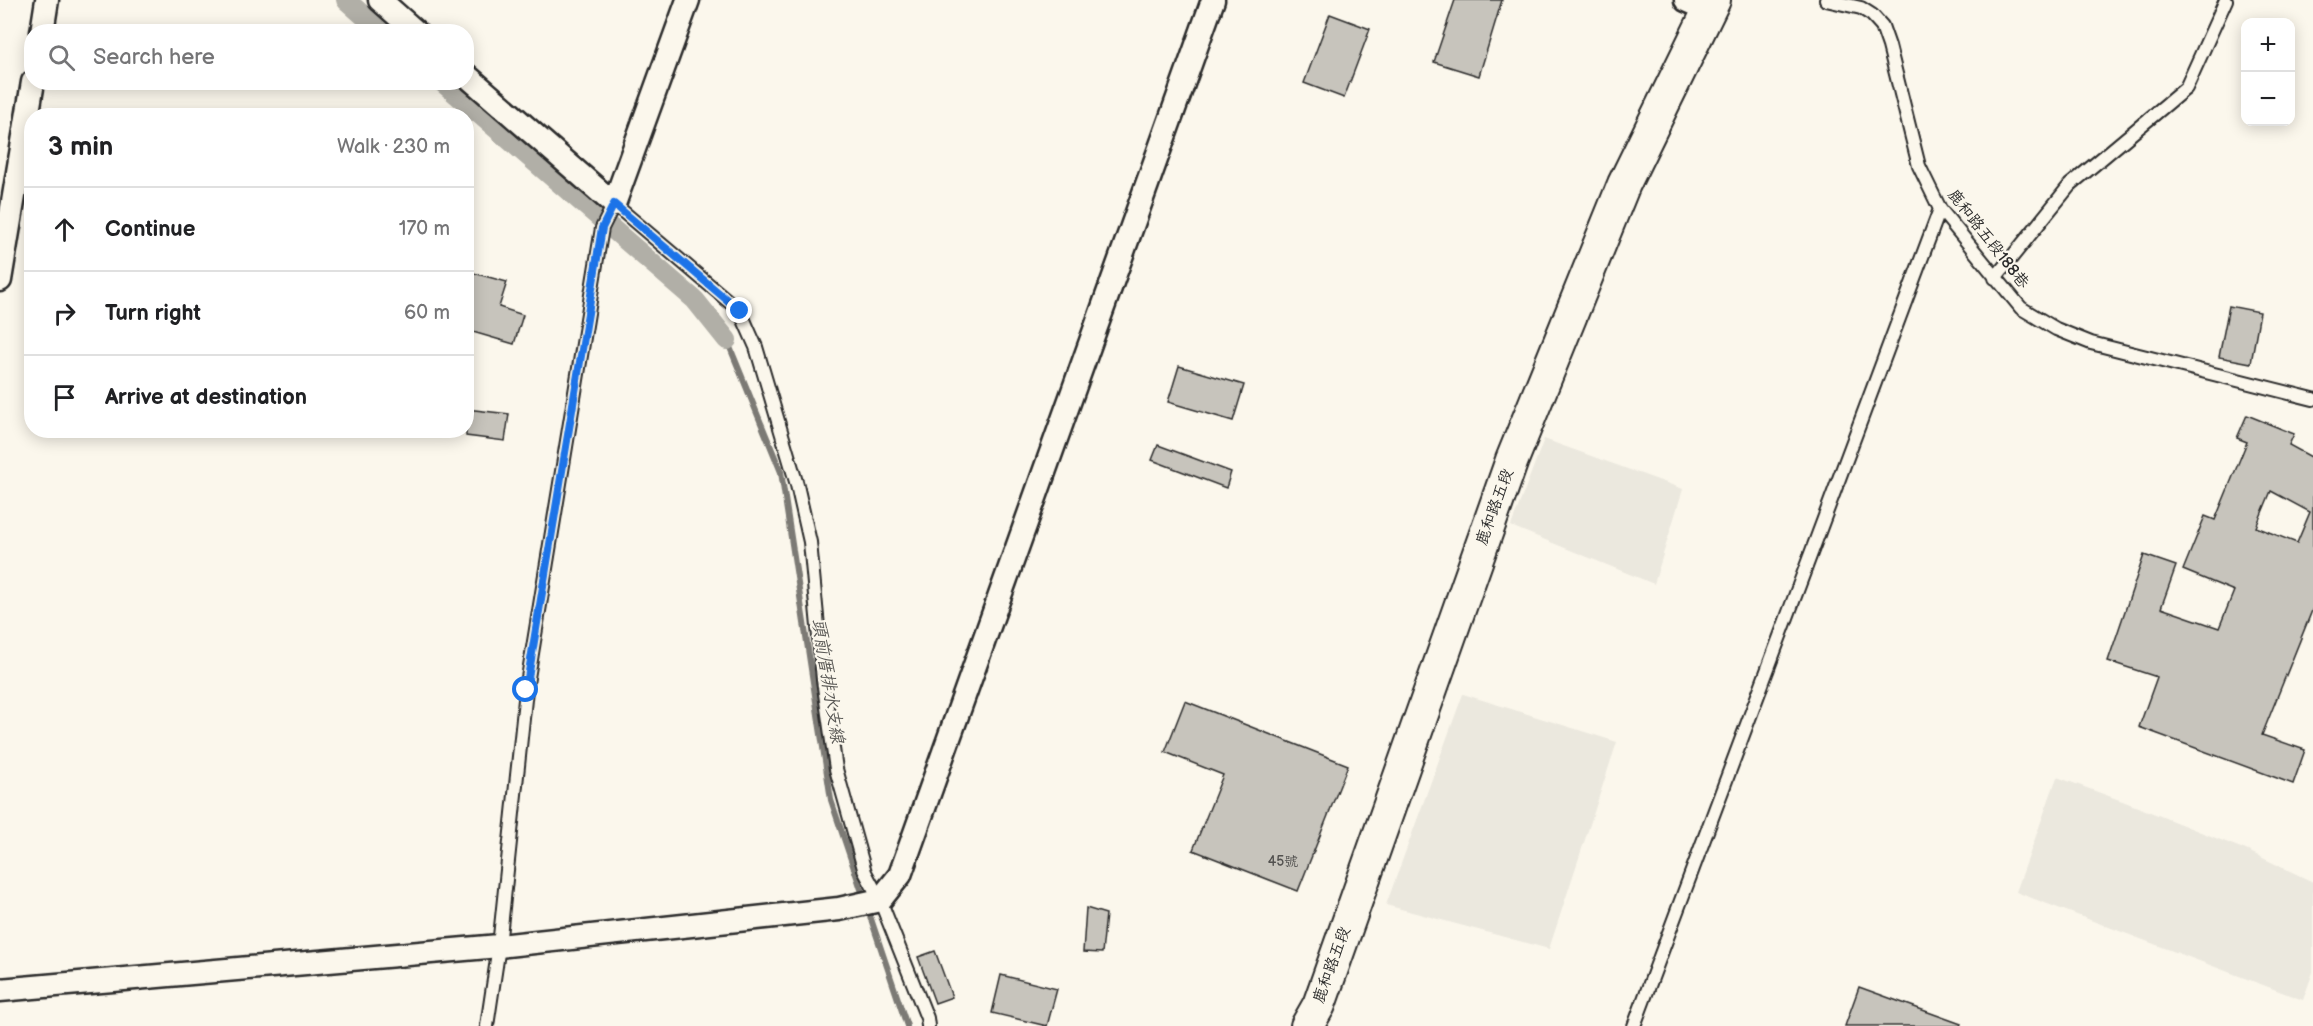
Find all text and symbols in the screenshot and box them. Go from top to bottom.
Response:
map controls [2241,18,2295,126]
button: + [2241,18,2295,72]
search box [24,24,474,90]
icon: search [45,41,78,74]
text: Search here [93,44,215,71]
button: − [2241,72,2295,126]
text: 3 min [48,132,113,163]
text: Walk · 230 m [337,135,450,159]
street label: 鹿和路五段188巷 [1943,186,2033,292]
icon: ahead [48,213,81,246]
text: Continue [105,216,195,243]
text: 170 m [399,217,450,241]
icon: right [48,297,81,330]
route end [726,297,752,323]
text: Turn right [105,300,201,327]
text: 60 m [404,301,450,325]
icon: arrive [48,381,81,414]
text: Arrive at destination [105,384,307,411]
street label: 鹿和路五段 [1472,466,1518,548]
water label: 頭前厝排水支線 [808,617,848,746]
route start [512,676,538,702]
house number: 45號 [1268,853,1298,870]
street label: 鹿和路五段 [1309,924,1355,1006]

